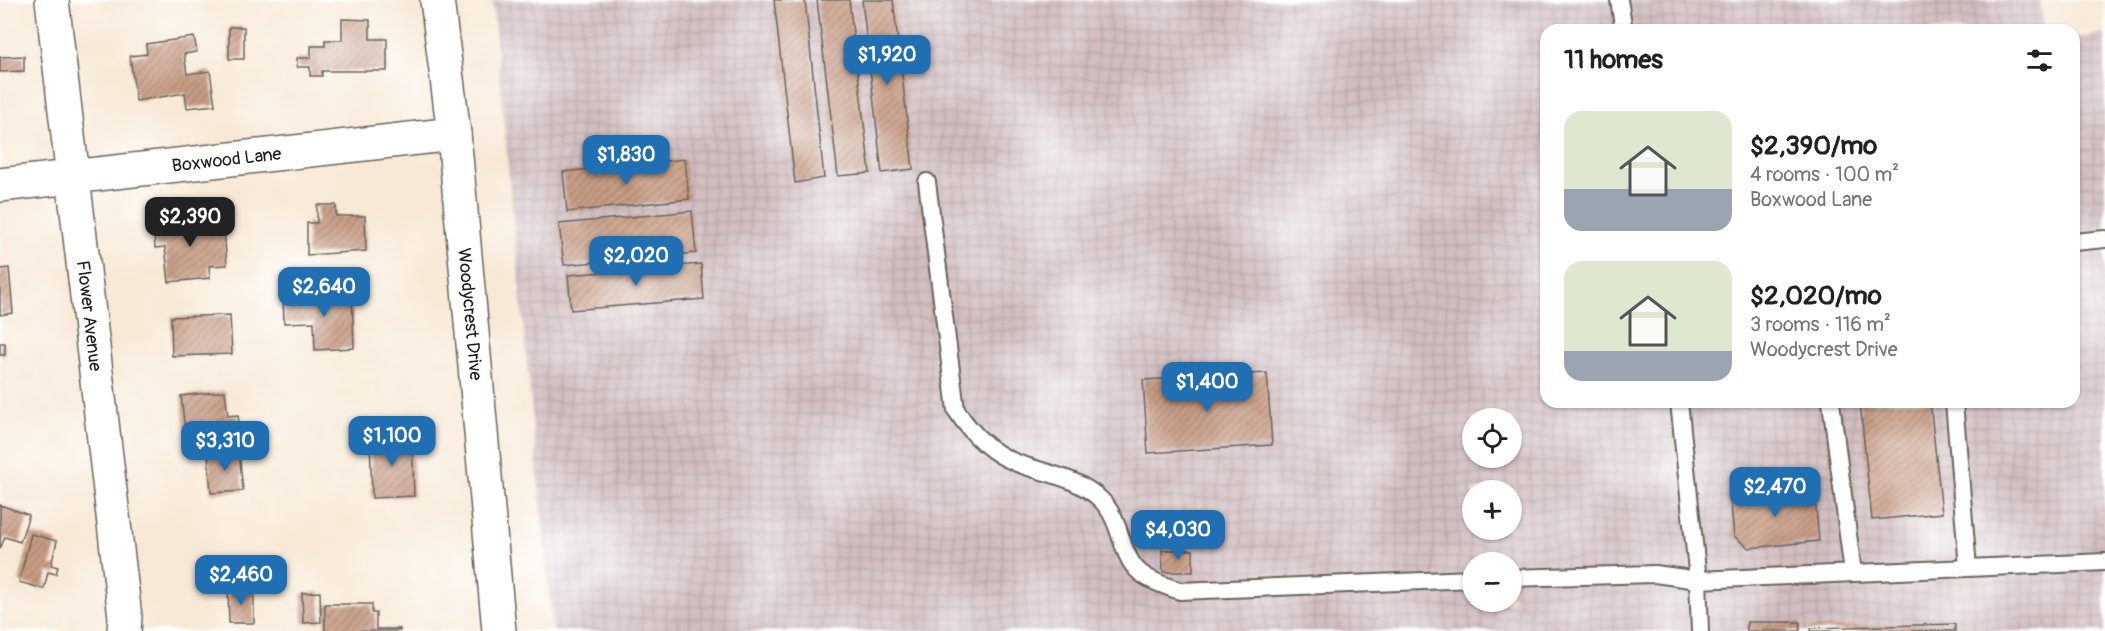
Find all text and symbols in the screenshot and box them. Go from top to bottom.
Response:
pin: $1,920 [838,35,936,86]
text: $1,920 [858,42,916,67]
text: 11 homes [1564,44,1663,76]
icon: filters [2023,44,2056,77]
text: $2,390/mo [1750,130,1877,162]
pin: $1,830 [577,135,675,186]
icon: home [1612,135,1684,207]
street label: Boxwood Lane [171,142,283,177]
text: $1,830 [597,142,655,167]
text: 4 rooms · 100 m² [1750,162,1899,187]
text: Boxwood Lane [1750,187,1872,212]
pin: $2,390 [141,197,239,248]
text: $2,390 [159,204,221,229]
pin: $2,020 [587,236,685,287]
text: $2,020 [603,243,669,268]
street label: Woodycrest Drive [453,247,488,382]
street label: Flower Avenue [71,259,107,373]
pin: $2,640 [275,267,373,318]
text: $2,640 [292,274,356,299]
text: $2,020/mo [1750,280,1882,312]
icon: home [1612,285,1684,357]
text: 3 rooms · 116 m² [1750,312,1891,337]
text: Woodycrest Drive [1750,337,1898,362]
pin: $1,400 [1158,362,1256,413]
text: $1,400 [1176,369,1238,394]
map controls [1462,408,1522,612]
button: locate [1462,408,1522,468]
pin: $1,100 [343,416,441,467]
pin: $3,310 [176,421,274,472]
text: $1,100 [363,423,421,448]
text: $3,310 [195,428,255,453]
pin: $2,470 [1726,467,1824,518]
text: $2,470 [1744,474,1806,499]
button: + [1462,480,1522,540]
pin: $4,030 [1129,510,1227,561]
text: $4,030 [1145,517,1211,542]
button: − [1462,552,1522,612]
pin: $2,460 [192,555,290,606]
text: $2,460 [209,562,273,587]

